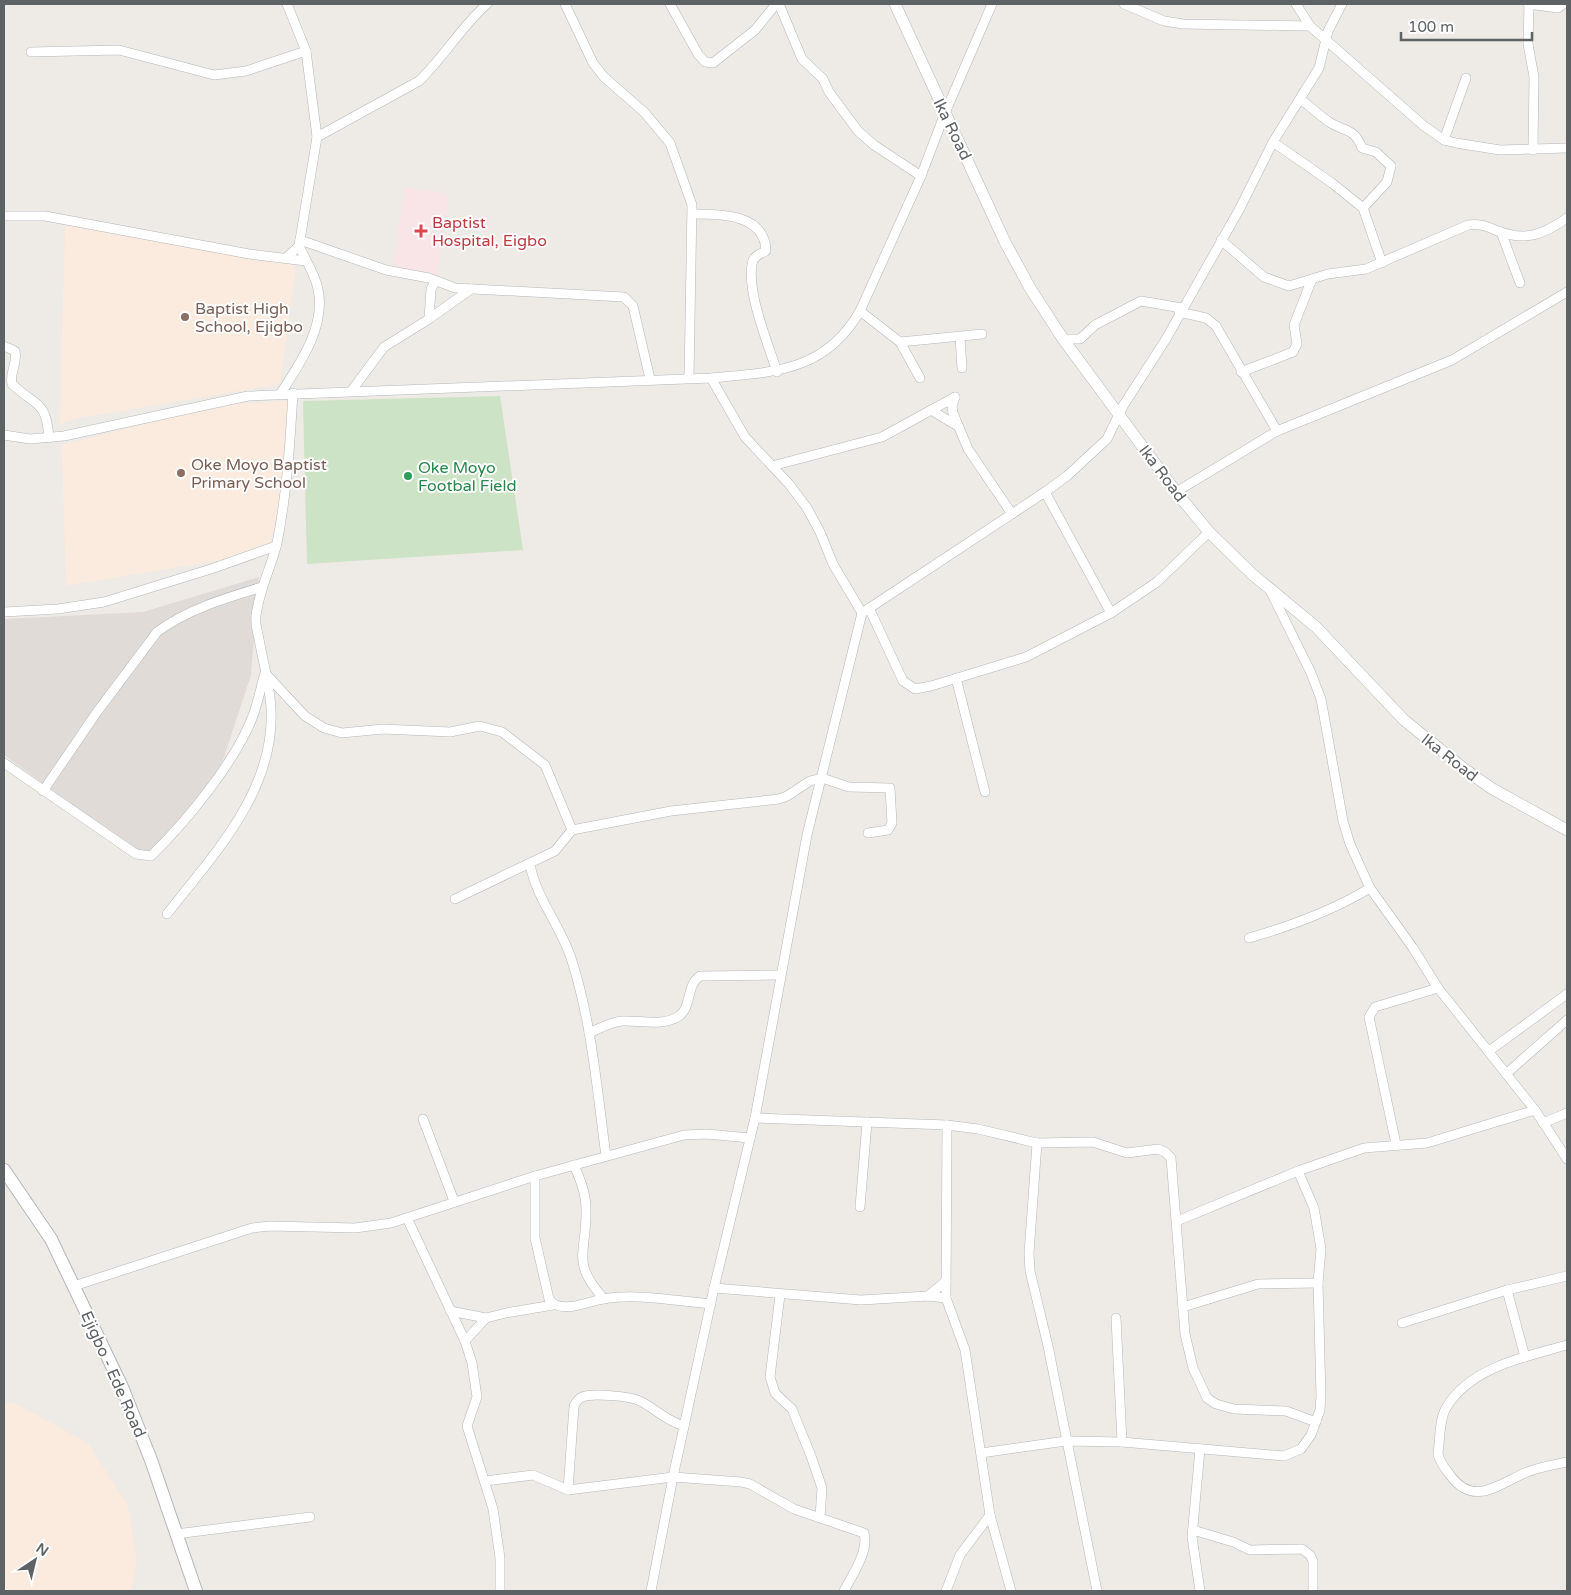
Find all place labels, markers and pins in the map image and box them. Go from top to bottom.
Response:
place label: Baptist Hospital, Eigbo [432,213,547,251]
marker: Baptist Hospital, Eigbo [414,224,428,238]
place label: Baptist High School, Ejigbo [195,299,303,337]
marker: Baptist High School, Ejigbo [179,311,191,323]
place label: Oke Moyo Baptist Primary School [191,455,327,493]
place label: Oke Moyo Footbal Field [418,458,517,496]
marker: Oke Moyo Baptist Primary School [175,467,187,479]
marker: Oke Moyo Footbal Field [402,470,414,482]

